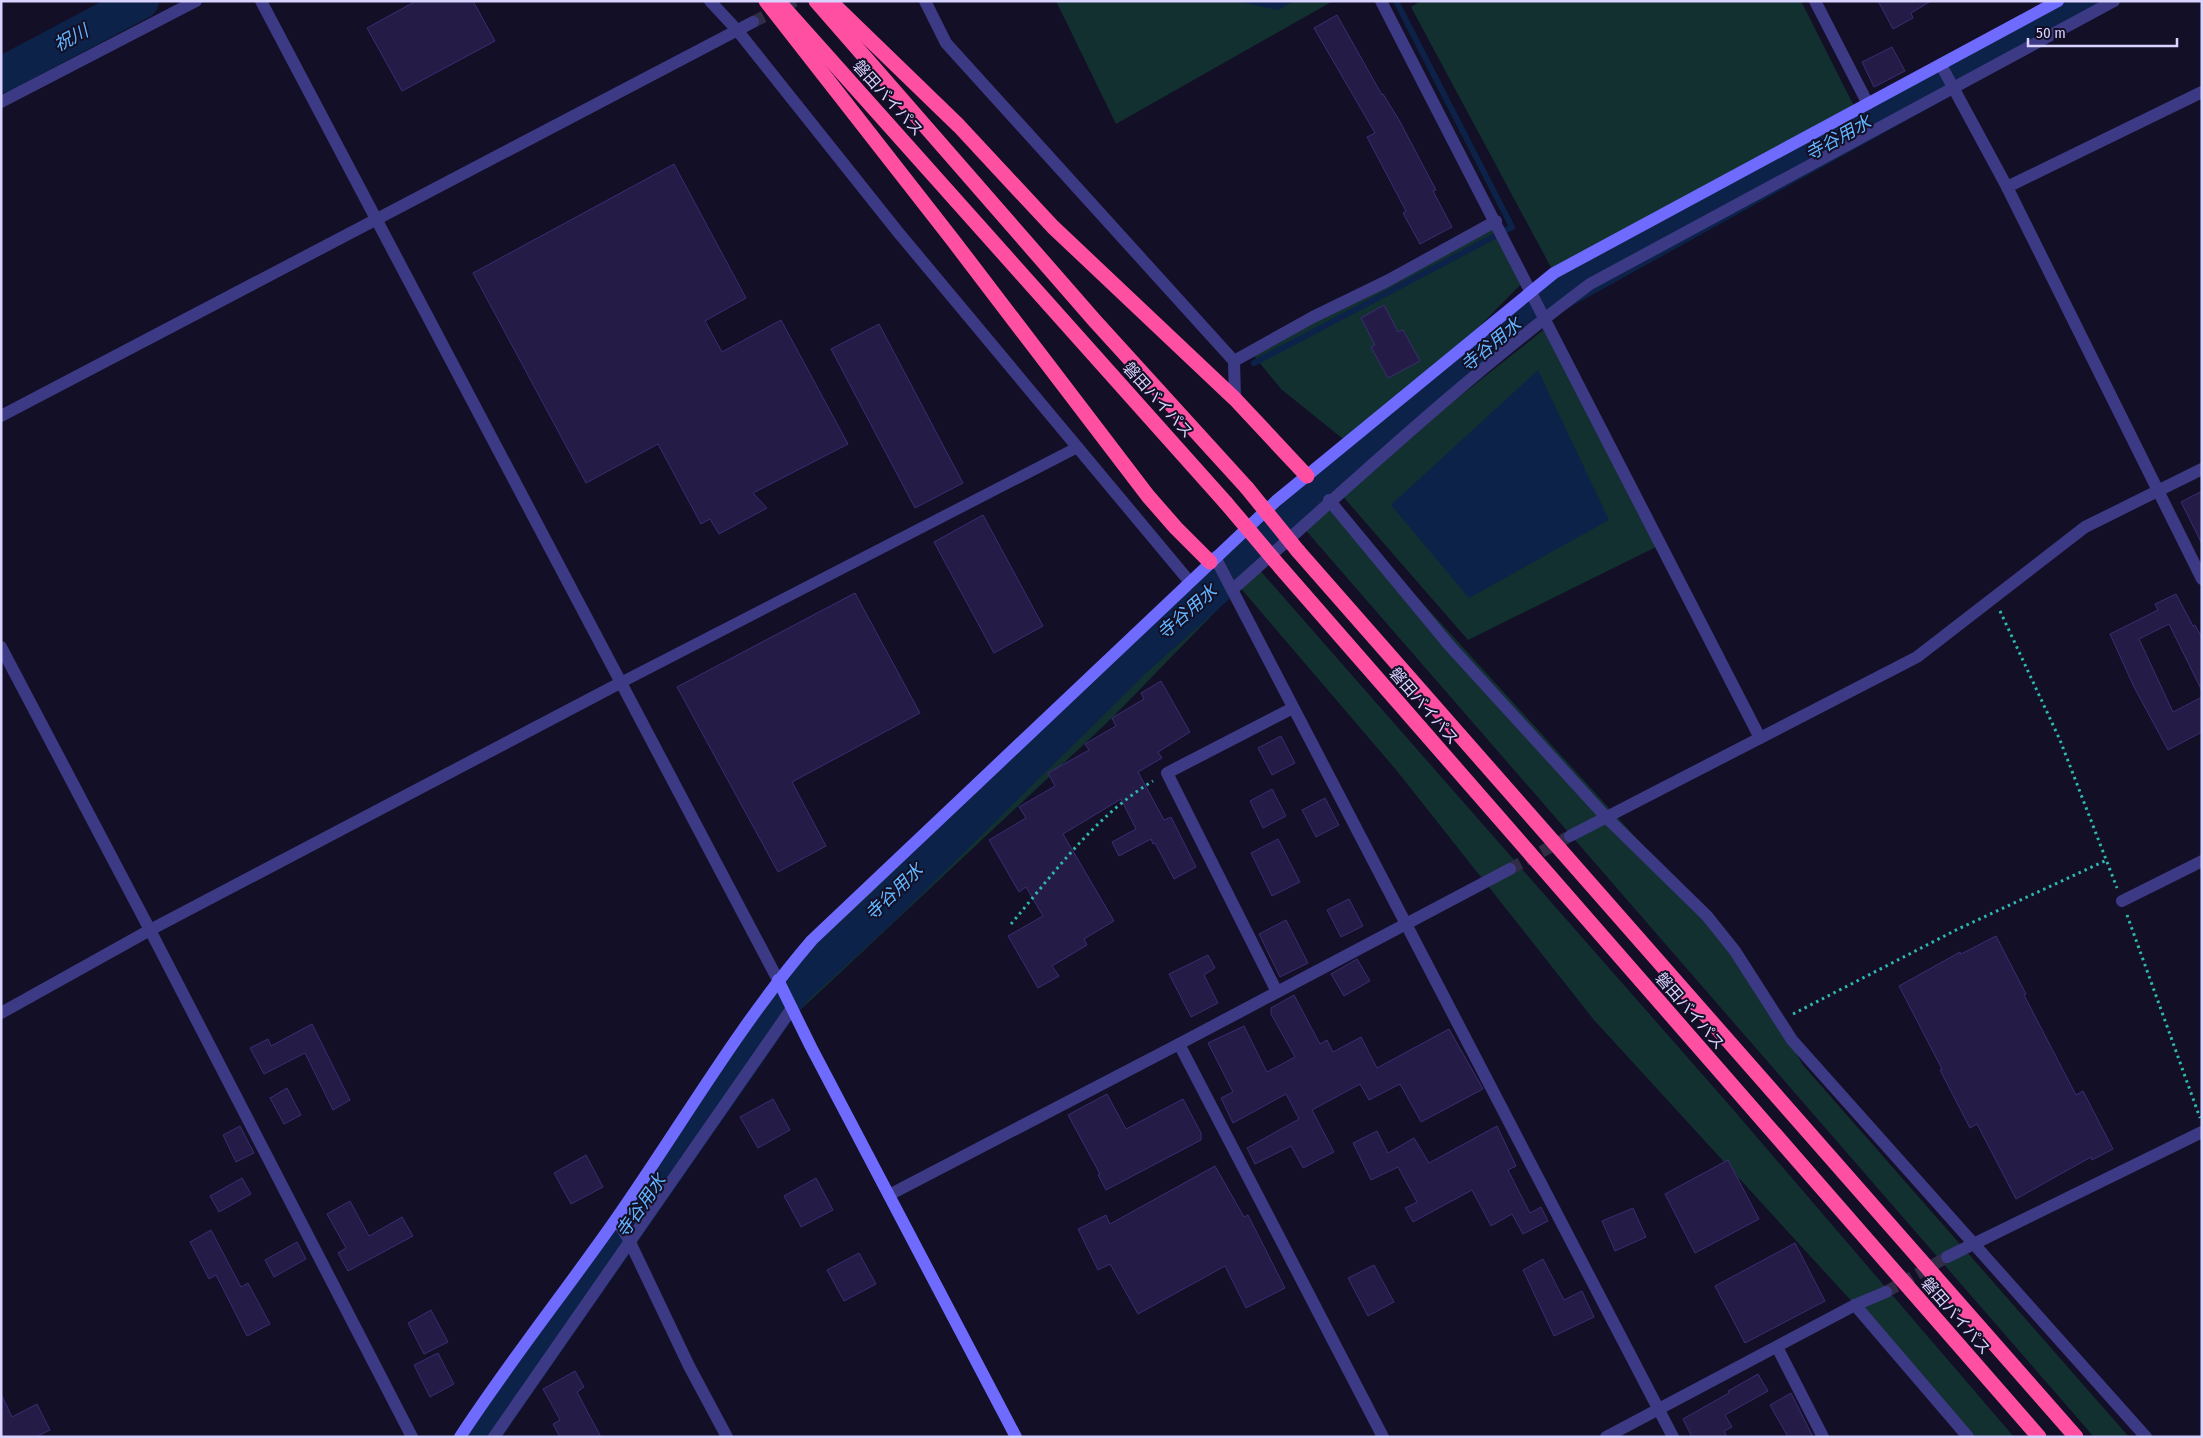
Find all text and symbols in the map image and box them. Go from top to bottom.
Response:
scale bar [2028,15,2177,47]
water label: 祝川 [50,19,94,56]
text: 50 m [2036,24,2066,42]
street label: 磐田バイパス [849,56,927,140]
water label: 寺谷用水 [1801,110,1877,165]
water label: 寺谷用水 [1456,312,1527,377]
street label: 磐田バイパス [1119,358,1197,442]
water label: 寺谷用水 [1153,579,1223,644]
street label: 磐田バイパス [1385,664,1463,748]
water label: 寺谷用水 [860,858,929,925]
street label: 磐田バイパス [1651,969,1729,1053]
water label: 寺谷用水 [611,1169,672,1242]
street label: 磐田バイパス [1917,1274,1995,1358]

